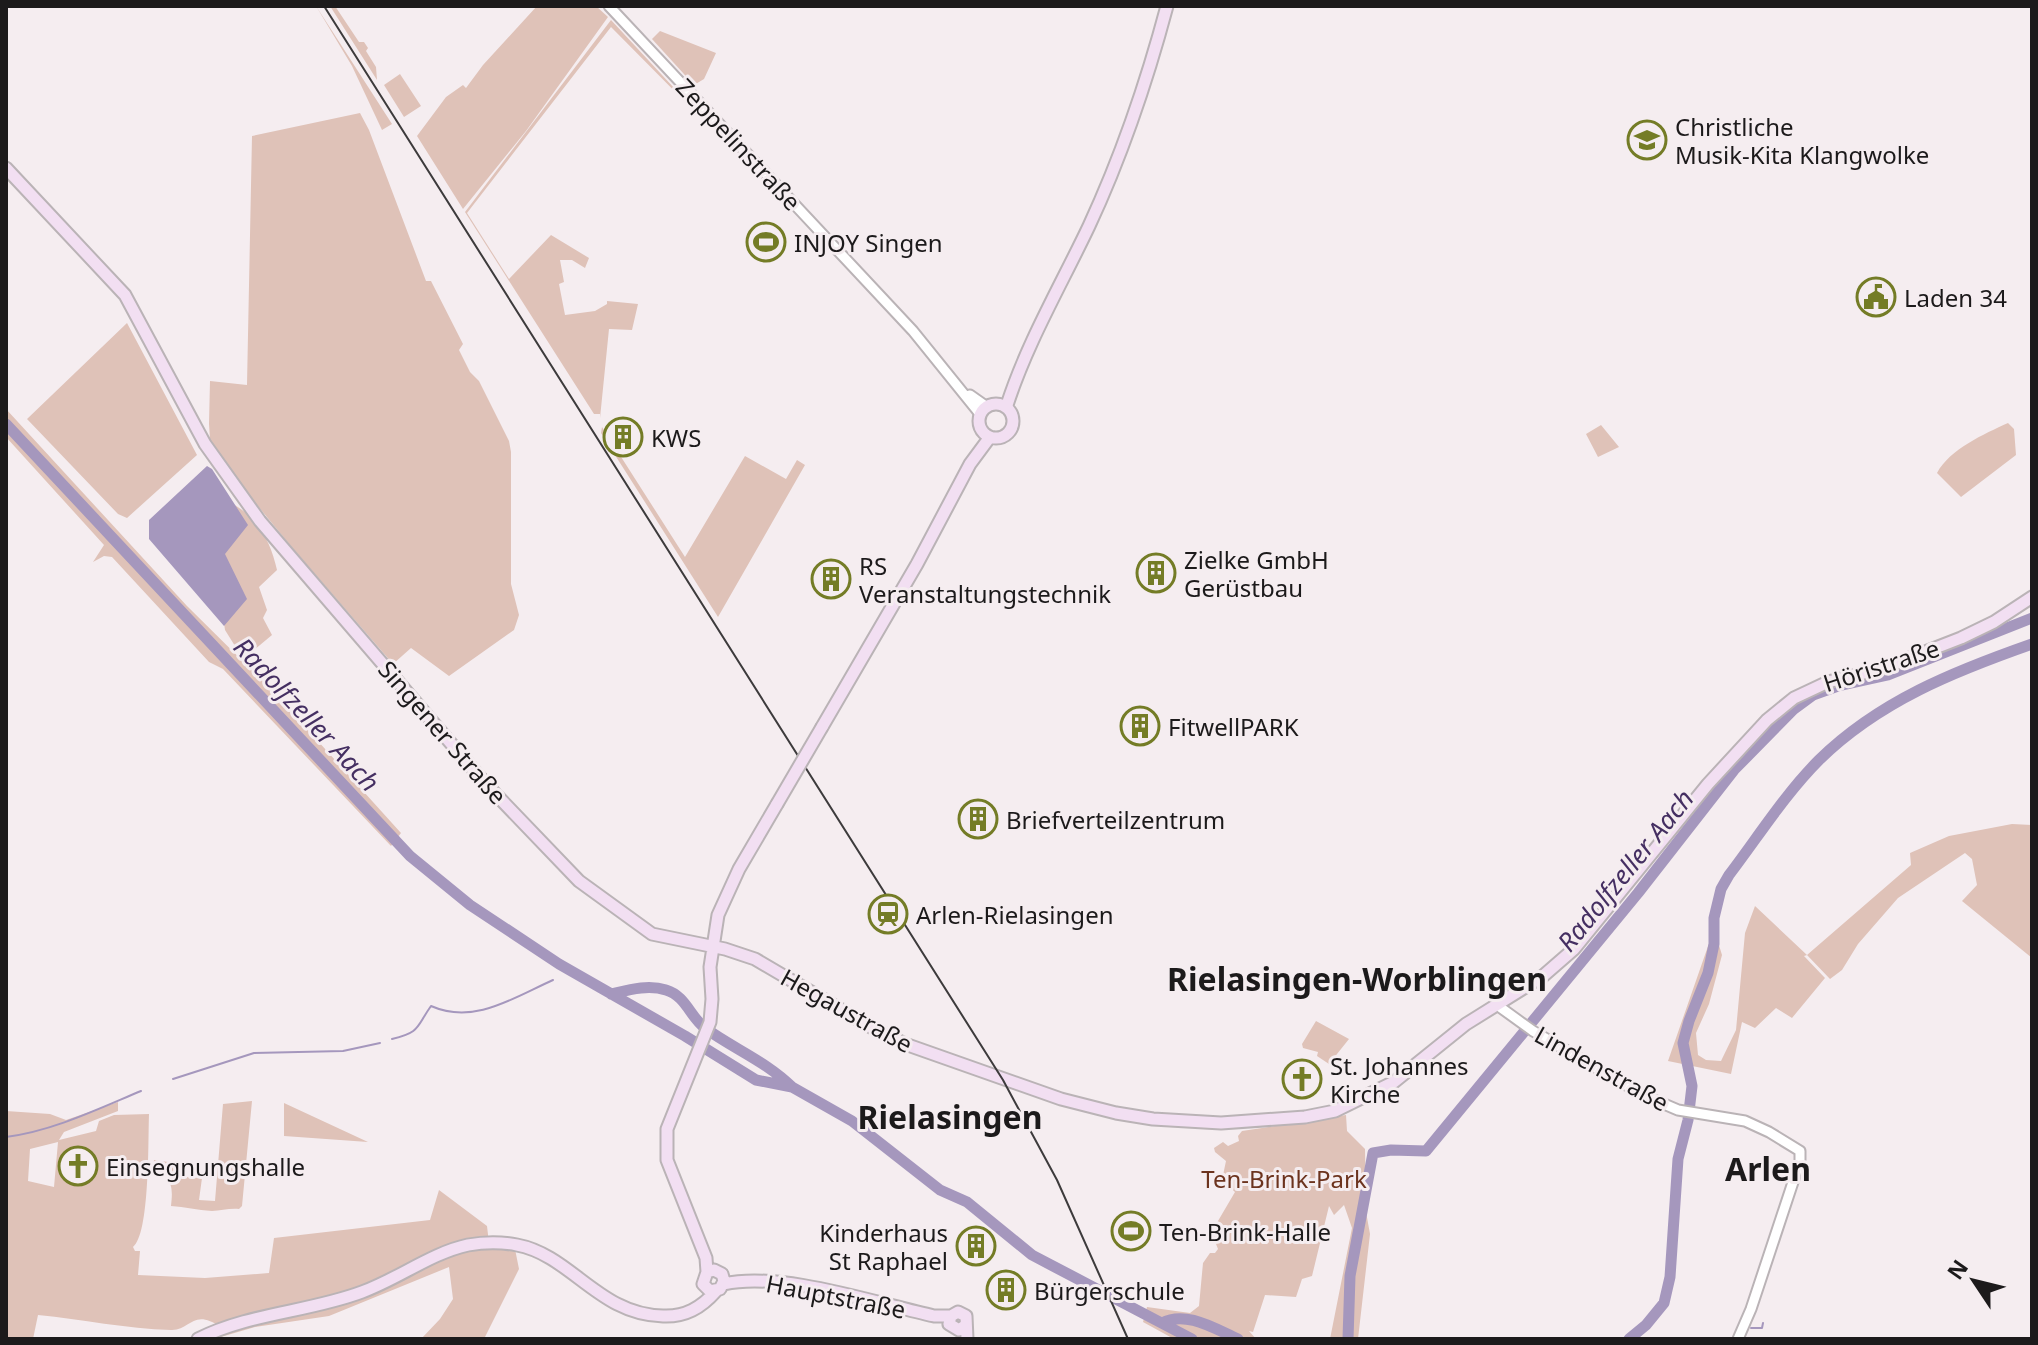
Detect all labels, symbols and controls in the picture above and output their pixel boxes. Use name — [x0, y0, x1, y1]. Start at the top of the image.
street label: Zeppelinstraße — [669, 71, 809, 217]
place label: Christliche Musik-Kita Klangwolke — [1675, 110, 1929, 171]
school or university icon: Christliche Musik-Kita Klangwolke — [1626, 119, 1668, 161]
sports icon: INJOY Singen — [745, 221, 787, 263]
place label: INJOY Singen — [794, 226, 943, 259]
public building icon: Laden 34 — [1855, 276, 1897, 318]
place label: Laden 34 — [1904, 281, 2007, 314]
building icon: KWS — [602, 416, 644, 458]
place label: KWS — [651, 421, 701, 454]
place label: Zielke GmbH Gerüstbau — [1184, 543, 1329, 604]
place label: RS Veranstaltungstechnik — [859, 549, 1111, 610]
building icon: Zielke GmbH Gerüstbau — [1135, 552, 1177, 594]
building icon: RS Veranstaltungstechnik — [810, 558, 852, 600]
water label: Radolfzeller Aach — [226, 629, 388, 799]
street label: Höristraße — [1819, 631, 1943, 699]
street label: Singener Straße — [371, 653, 515, 811]
building icon: FitwellPARK — [1119, 705, 1161, 747]
place label: FitwellPARK — [1168, 710, 1299, 743]
water label: Radolfzeller Aach — [1549, 782, 1701, 958]
building icon: Briefverteilzentrum — [957, 798, 999, 840]
place label: Briefverteilzentrum — [1006, 803, 1225, 836]
station icon: Arlen-Rielasingen — [867, 893, 909, 935]
place label: Arlen-Rielasingen — [916, 898, 1114, 931]
district label: Rielasingen-Worblingen — [1167, 957, 1547, 1000]
street label: Hegaustraße — [775, 960, 919, 1060]
street label: Lindenstraße — [1529, 1018, 1675, 1118]
place label: St. Johannes Kirche — [1330, 1049, 1469, 1110]
church icon: St. Johannes Kirche — [1281, 1058, 1323, 1100]
district label: Rielasingen — [858, 1095, 1042, 1138]
church icon: Einsegnungshalle — [57, 1145, 99, 1187]
district label: Arlen — [1725, 1147, 1811, 1190]
place label: Einsegnungshalle — [106, 1150, 305, 1183]
park label: Ten-Brink-Park — [1201, 1162, 1367, 1195]
sports icon: Ten-Brink-Halle — [1110, 1210, 1152, 1252]
place label: Ten-Brink-Halle — [1159, 1215, 1331, 1248]
place label: Kinderhaus St Raphael — [819, 1216, 948, 1277]
building icon: Kinderhaus St Raphael — [955, 1225, 997, 1267]
north arrow — [1934, 1241, 2014, 1321]
text: N — [1939, 1253, 1974, 1285]
street label: Hauptstraße — [764, 1266, 908, 1326]
building icon: Bürgerschule — [985, 1269, 1027, 1311]
place label: Bürgerschule — [1034, 1274, 1185, 1307]

